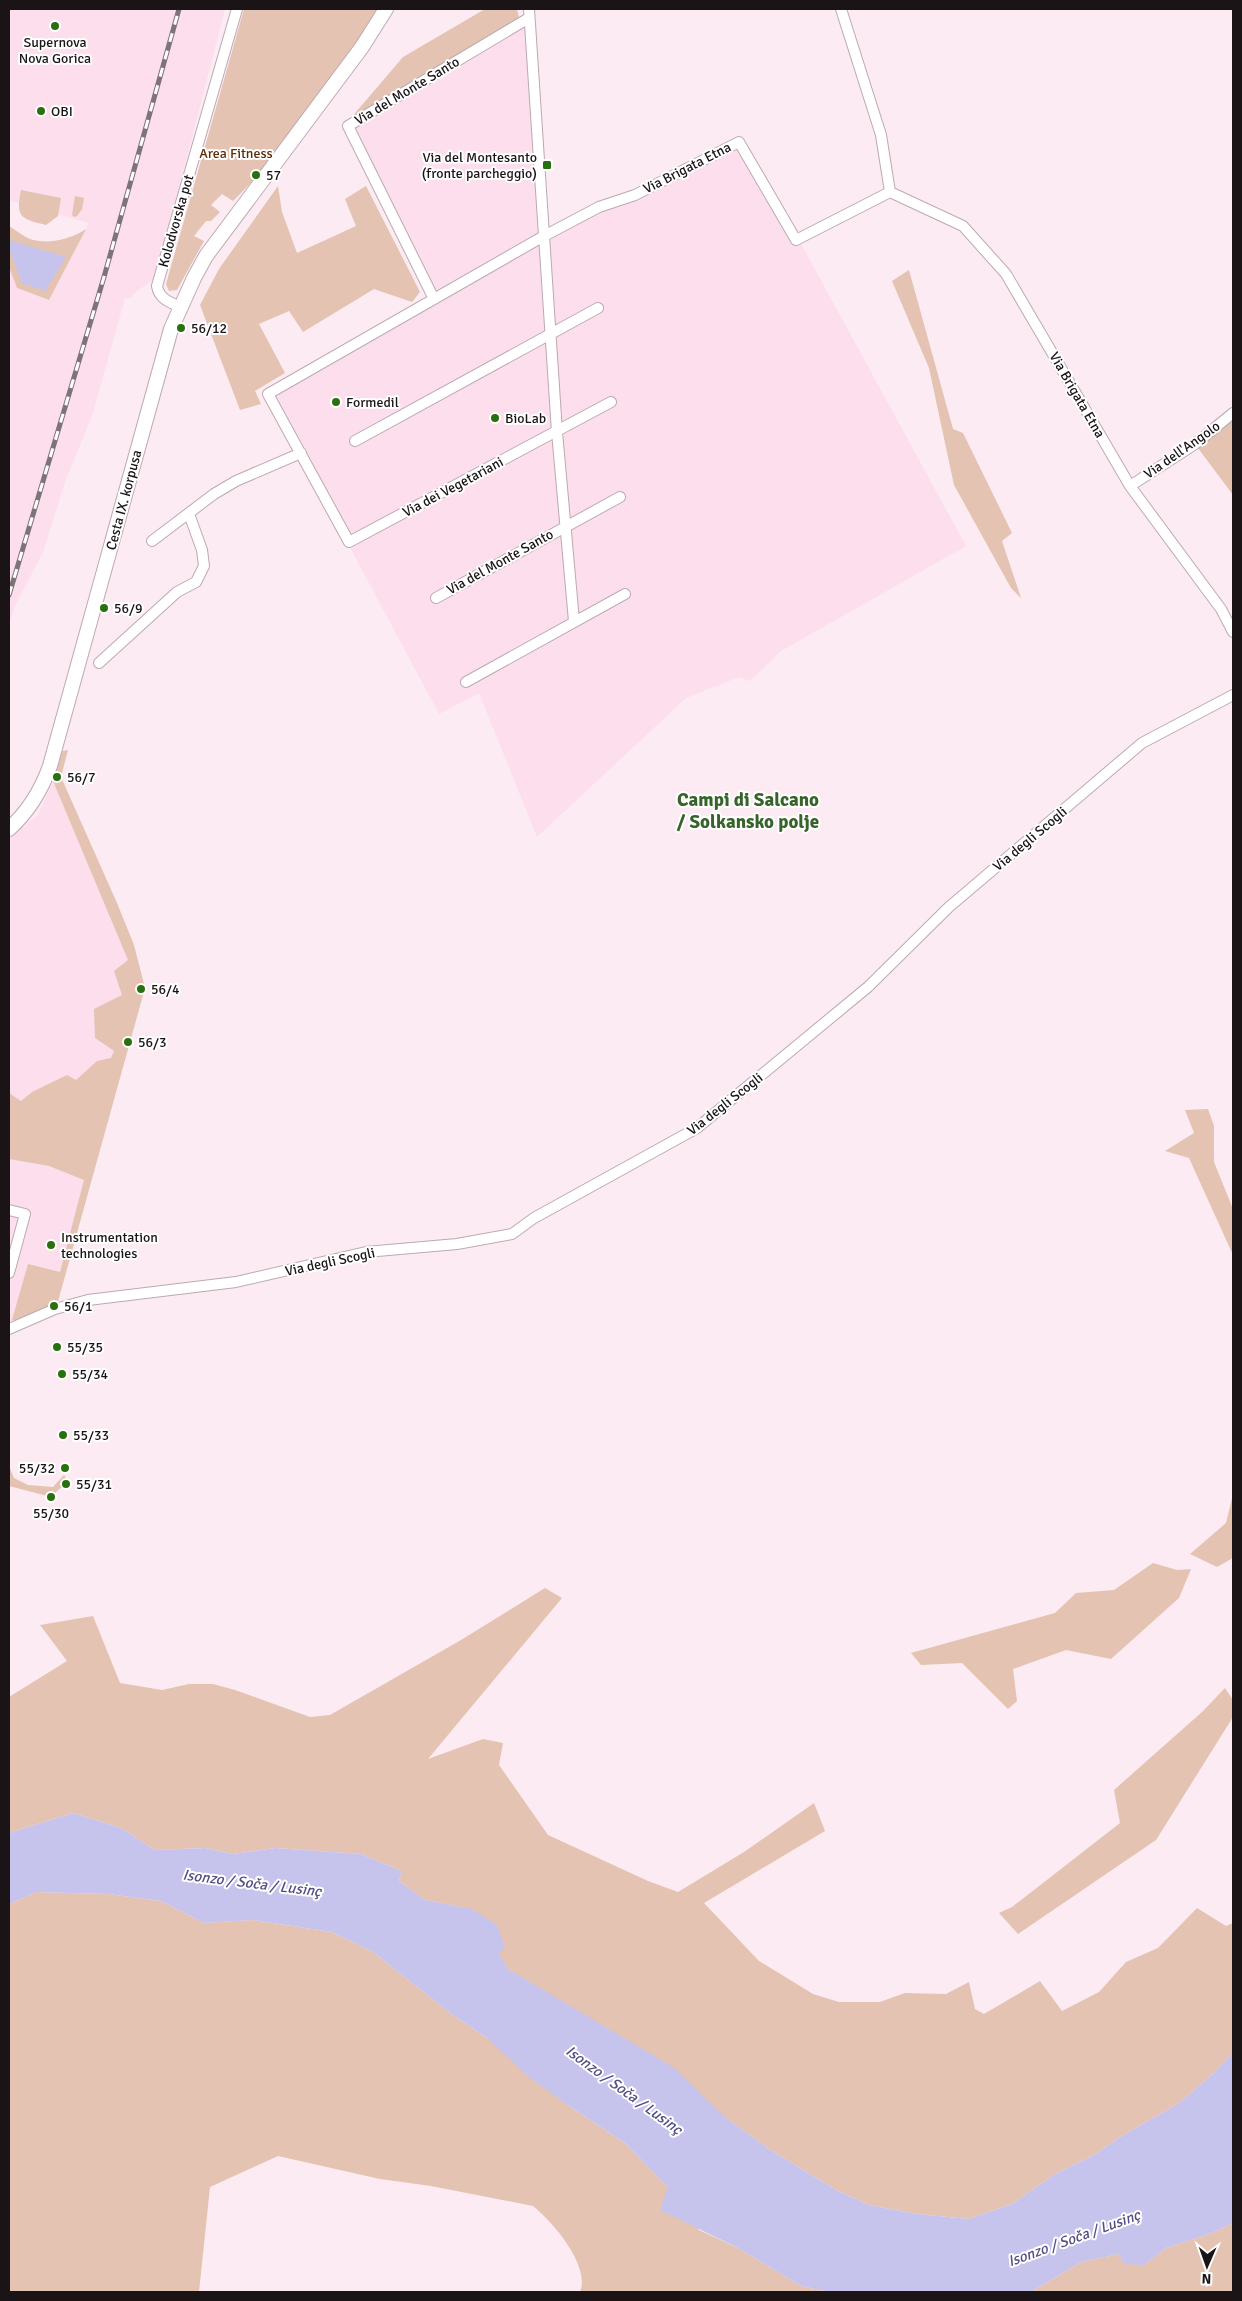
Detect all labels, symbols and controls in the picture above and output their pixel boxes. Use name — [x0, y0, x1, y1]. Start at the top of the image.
marker: Supernova Nova Gorica — [49, 20, 61, 32]
place label: Supernova Nova Gorica — [19, 34, 91, 67]
street label: Via del Monte Santo — [352, 53, 462, 129]
place label: OBI — [51, 103, 73, 120]
marker: OBI — [35, 105, 47, 117]
street label: Via Brigata Etna — [640, 139, 734, 197]
park label: Area Fitness — [199, 145, 273, 162]
place label: Via del Montesanto (fronte parcheggio) — [422, 149, 537, 182]
marker: Via del Montesanto (fronte parcheggio) — [541, 159, 553, 171]
place label: 57 — [266, 167, 281, 184]
marker: 57 — [250, 169, 262, 181]
street label: Kolodvorska pot — [155, 173, 197, 269]
place label: 56/12 — [191, 320, 227, 337]
marker: 56/12 — [175, 322, 187, 334]
street label: Via Brigata Etna — [1046, 349, 1108, 441]
place label: Formedil — [346, 394, 399, 411]
marker: Formedil — [330, 396, 342, 408]
place label: BioLab — [505, 410, 546, 427]
marker: BioLab — [489, 412, 501, 424]
street label: Via dell'Angolo — [1141, 417, 1223, 483]
street label: Cesta IX. korpusa — [102, 448, 146, 552]
street label: Via dei Vegetariani — [400, 453, 506, 521]
street label: Via del Monte Santo — [444, 526, 556, 598]
place label: 56/9 — [114, 600, 143, 617]
marker: 56/9 — [98, 602, 110, 614]
place label: 56/7 — [67, 769, 96, 786]
marker: 56/7 — [51, 771, 63, 783]
district label: Campi di Salcano / Solkansko polje — [677, 788, 819, 834]
street label: Via degli Scogli — [989, 803, 1071, 875]
place label: 56/4 — [151, 981, 180, 998]
marker: 56/4 — [135, 983, 147, 995]
place label: 56/3 — [138, 1034, 167, 1051]
marker: 56/3 — [122, 1036, 134, 1048]
street label: Via degli Scogli — [684, 1069, 766, 1139]
place label: Instrumentation technologies — [61, 1229, 158, 1262]
marker: Instrumentation technologies — [45, 1239, 57, 1251]
street label: Via degli Scogli — [283, 1244, 377, 1280]
place label: 56/1 — [64, 1298, 93, 1315]
marker: 56/1 — [48, 1300, 60, 1312]
place label: 55/35 — [67, 1339, 103, 1356]
marker: 55/35 — [51, 1341, 63, 1353]
place label: 55/34 — [72, 1366, 109, 1383]
marker: 55/34 — [56, 1368, 68, 1380]
place label: 55/33 — [73, 1427, 109, 1444]
marker: 55/33 — [57, 1429, 69, 1441]
place label: 55/32 — [19, 1460, 55, 1477]
marker: 55/32 — [59, 1462, 71, 1474]
place label: 55/31 — [76, 1476, 112, 1493]
marker: 55/31 — [60, 1478, 72, 1490]
marker: 55/30 — [45, 1491, 57, 1503]
place label: 55/30 — [33, 1505, 69, 1522]
water label: Isonzo / Soča / Lusinç — [182, 1866, 323, 1901]
water label: Isonzo / Soča / Lusinç — [562, 2042, 686, 2139]
water label: Isonzo / Soča / Lusinç — [1005, 2205, 1143, 2270]
north arrow — [1182, 2241, 1232, 2291]
text: N — [1201, 2270, 1212, 2287]

